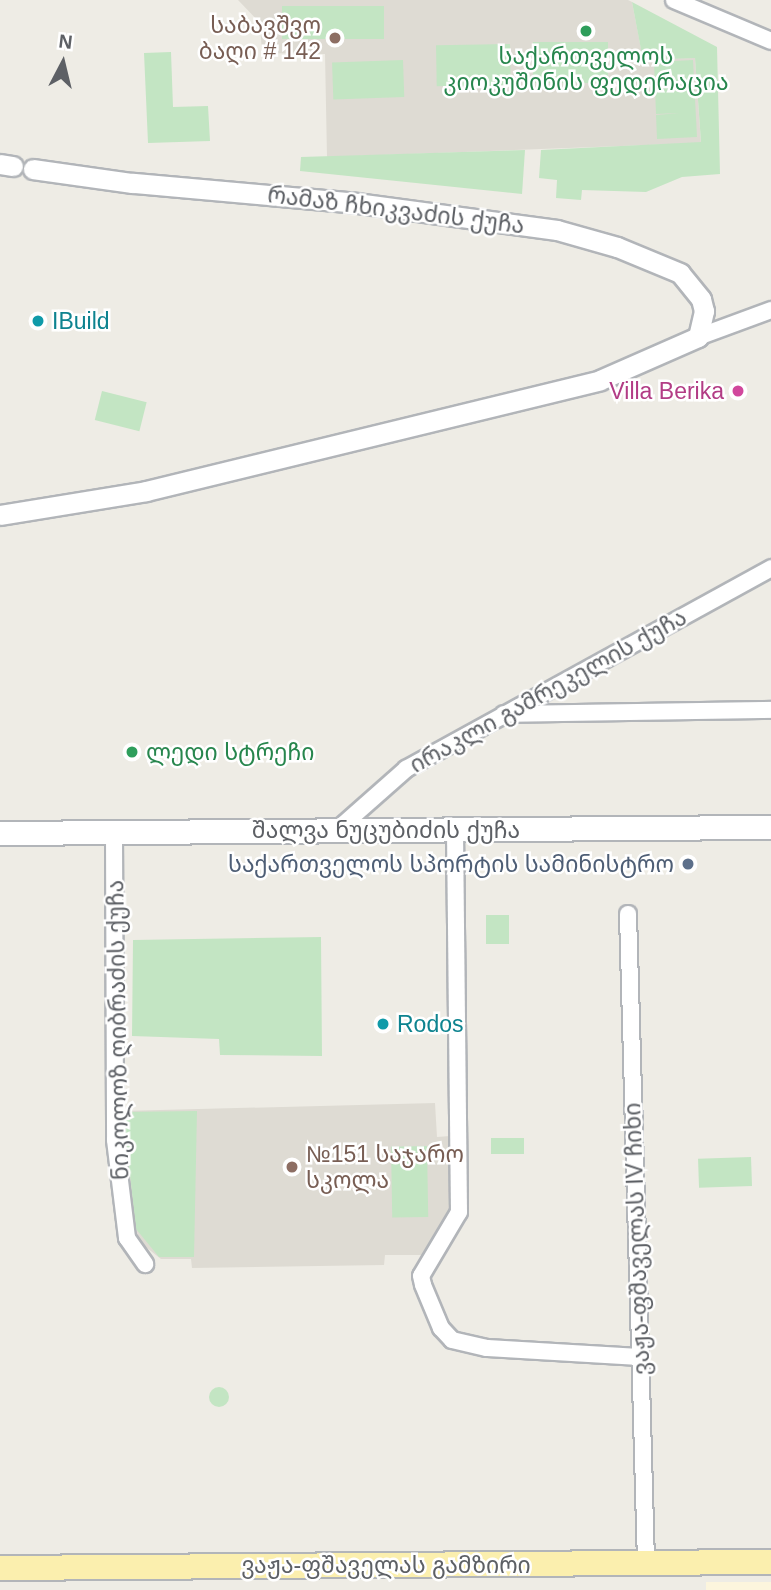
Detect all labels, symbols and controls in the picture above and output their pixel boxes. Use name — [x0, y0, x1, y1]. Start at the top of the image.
place label: საბავშვო ბაღი # 142 — [199, 11, 321, 65]
marker: საქართველოს კიოკუშინის ფედერაცია — [578, 23, 594, 39]
north arrow — [28, 28, 98, 98]
text: N — [58, 30, 74, 53]
marker: საბავშვო ბაღი # 142 — [327, 30, 343, 46]
place label: საქართველოს კიოკუშინის ფედერაცია — [443, 42, 729, 96]
street label: რამაზ ჩხიკვაძის ქუჩა — [266, 181, 526, 239]
place label: IBuild — [52, 307, 110, 335]
marker: IBuild — [30, 313, 46, 329]
place label: Villa Berika — [609, 377, 724, 405]
marker: Villa Berika — [730, 383, 746, 399]
street label: ირაკლი გამრეკელის ქუჩა — [405, 603, 691, 779]
place label: ლედი სტრეჩი — [146, 738, 314, 766]
marker: ლედი სტრეჩი — [124, 744, 140, 760]
street label: შალვა ნუცუბიძის ქუჩა — [252, 816, 520, 844]
place label: საქართველოს სპორტის სამინისტრო — [228, 850, 674, 878]
marker: საქართველოს სპორტის სამინისტრო — [680, 856, 696, 872]
street label: ნიკოლოზ ღიბრაძის ქუჩა — [102, 880, 134, 1180]
place label: Rodos — [397, 1010, 463, 1038]
marker: Rodos — [375, 1016, 391, 1032]
street label: ვაჟა-ფშაველას IV ჩიხი — [618, 1102, 656, 1376]
place label: №151 საჯარო სკოლა — [306, 1140, 464, 1194]
marker: №151 საჯარო სკოლა — [284, 1159, 300, 1175]
street label: ვაჟა-ფშაველას გამზირი — [241, 1551, 531, 1579]

